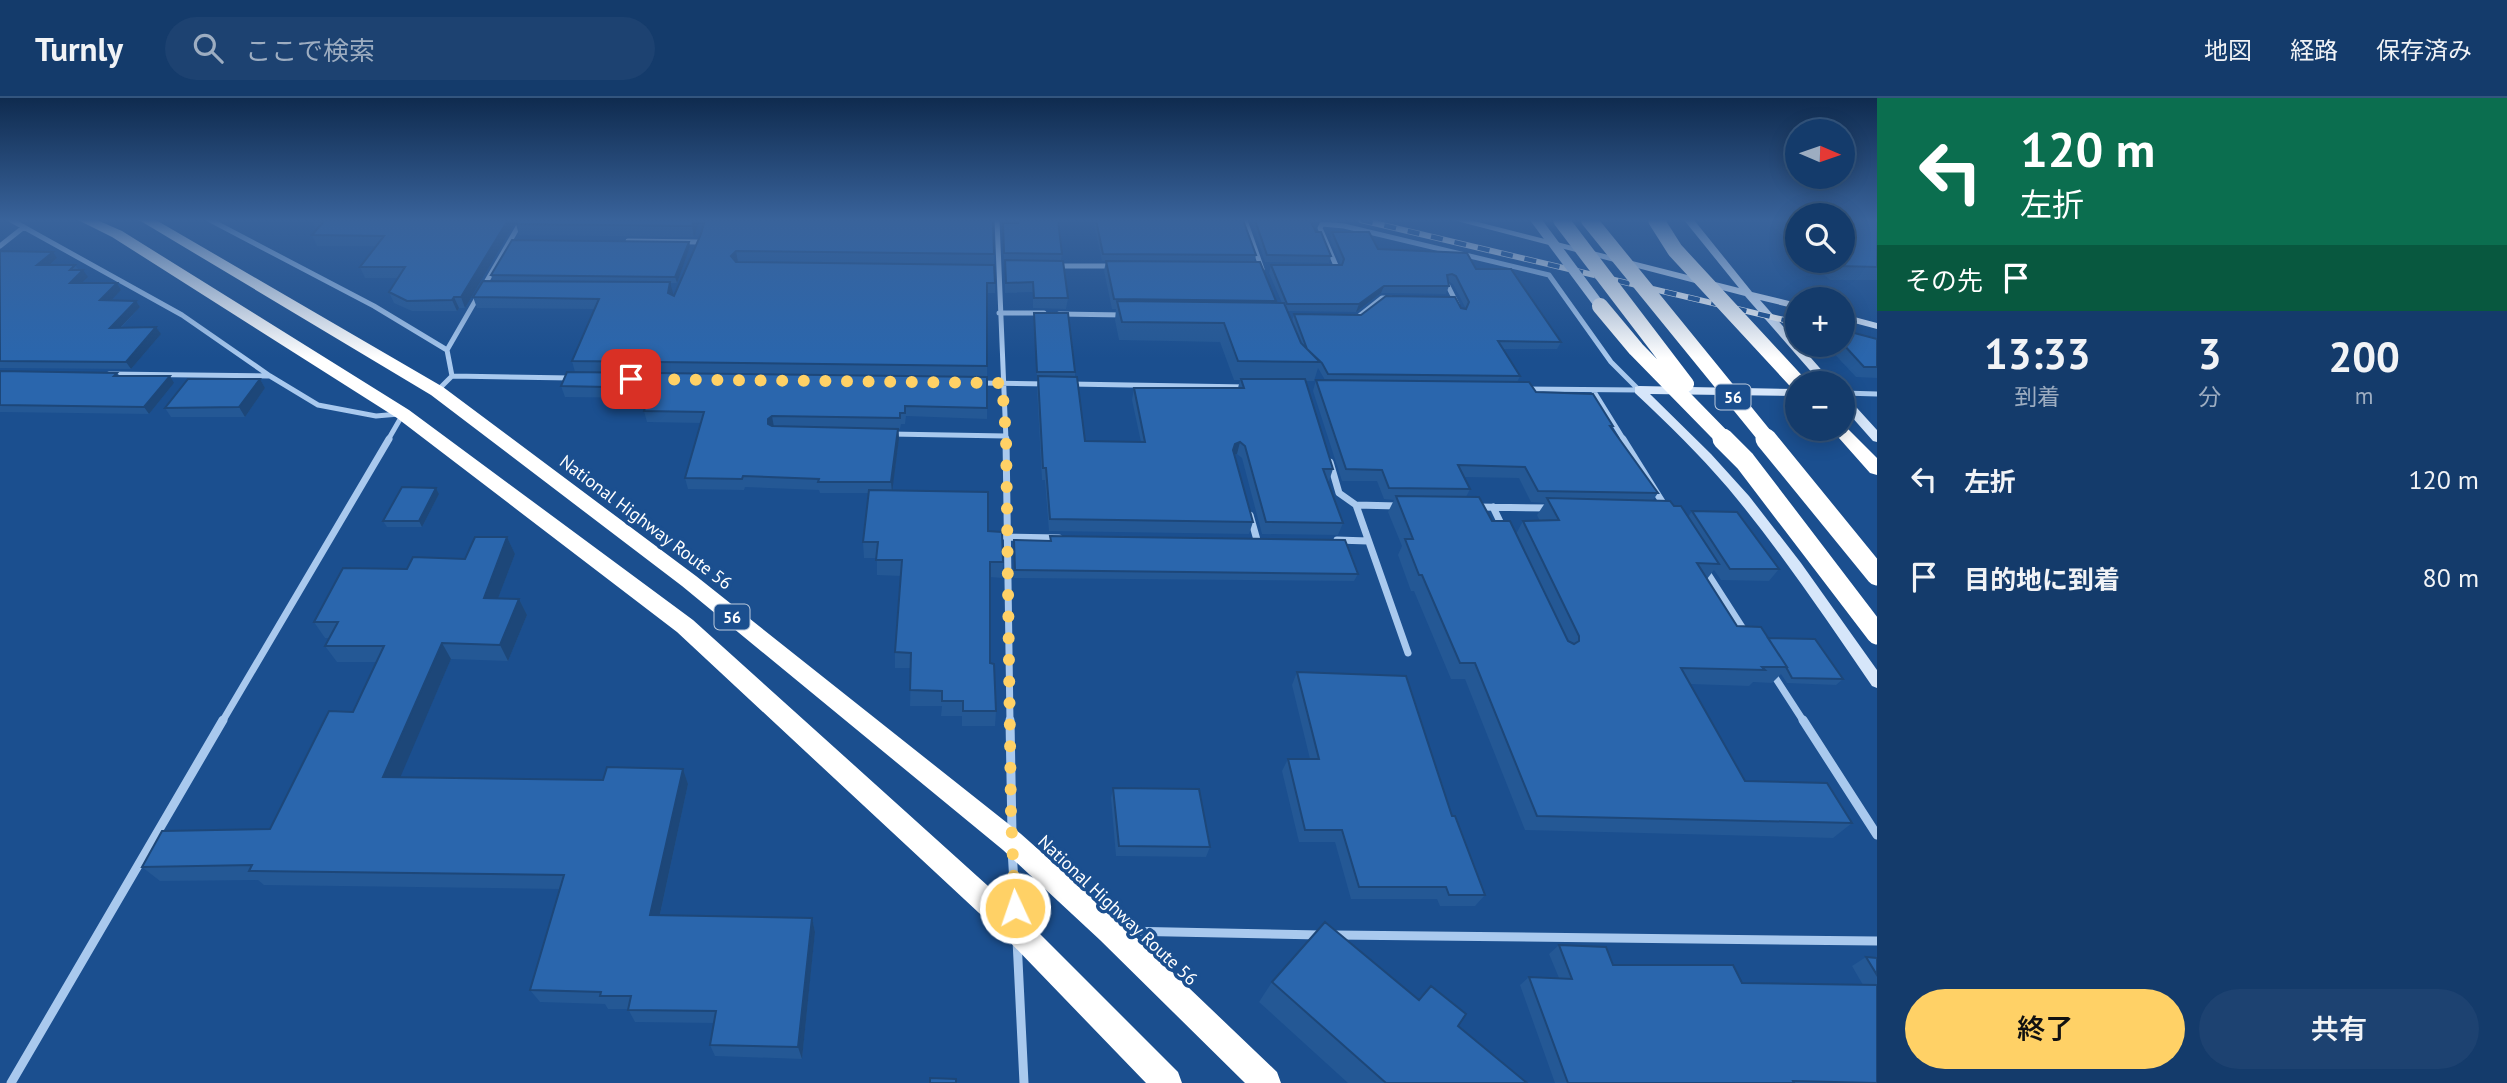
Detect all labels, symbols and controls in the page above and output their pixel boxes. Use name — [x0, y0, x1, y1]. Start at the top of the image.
search box — [165, 17, 655, 80]
text: Turnly — [35, 27, 123, 70]
icon: search — [189, 29, 227, 67]
text: ここで検索 — [245, 34, 375, 67]
text: 地図 — [2204, 35, 2252, 66]
text: 経路 — [2290, 35, 2338, 66]
text: 保存済み — [2376, 35, 2472, 66]
text: 120 m — [2020, 117, 2155, 181]
north arrow — [1785, 119, 1855, 189]
map controls — [1785, 119, 1855, 441]
icon: left — [1905, 126, 1996, 217]
text: 左折 — [2020, 183, 2084, 225]
button: search — [1785, 203, 1855, 273]
icon: arrive — [1997, 259, 2035, 297]
text: その先 — [1905, 264, 1983, 297]
button: + — [1785, 287, 1855, 357]
text: 13:33 — [1984, 326, 2091, 381]
text: 3 — [2198, 326, 2221, 381]
text: 200 — [2328, 329, 2400, 384]
pin — [601, 349, 661, 409]
icon: arrive — [612, 360, 650, 398]
button: − — [1785, 371, 1855, 441]
text: m — [2355, 381, 2374, 410]
text: 到着 — [2014, 382, 2060, 411]
text: 分 — [2198, 382, 2221, 411]
road number: 56 — [1716, 384, 1750, 410]
street label: National Highway Route 56 — [555, 450, 737, 594]
icon: left — [1905, 460, 1943, 498]
text: 120 m — [2408, 463, 2479, 496]
text: 左折 — [1964, 465, 2016, 498]
icon: arrive — [1905, 558, 1943, 596]
text: 80 m — [2423, 561, 2479, 594]
text: 目的地に到着 — [1964, 563, 2120, 596]
road number: 56 — [714, 604, 750, 630]
street label: National Highway Route 56 — [1033, 830, 1203, 990]
position arrow — [978, 871, 1052, 945]
button: 終了 — [1905, 989, 2185, 1069]
button: 共有 — [2199, 989, 2479, 1069]

